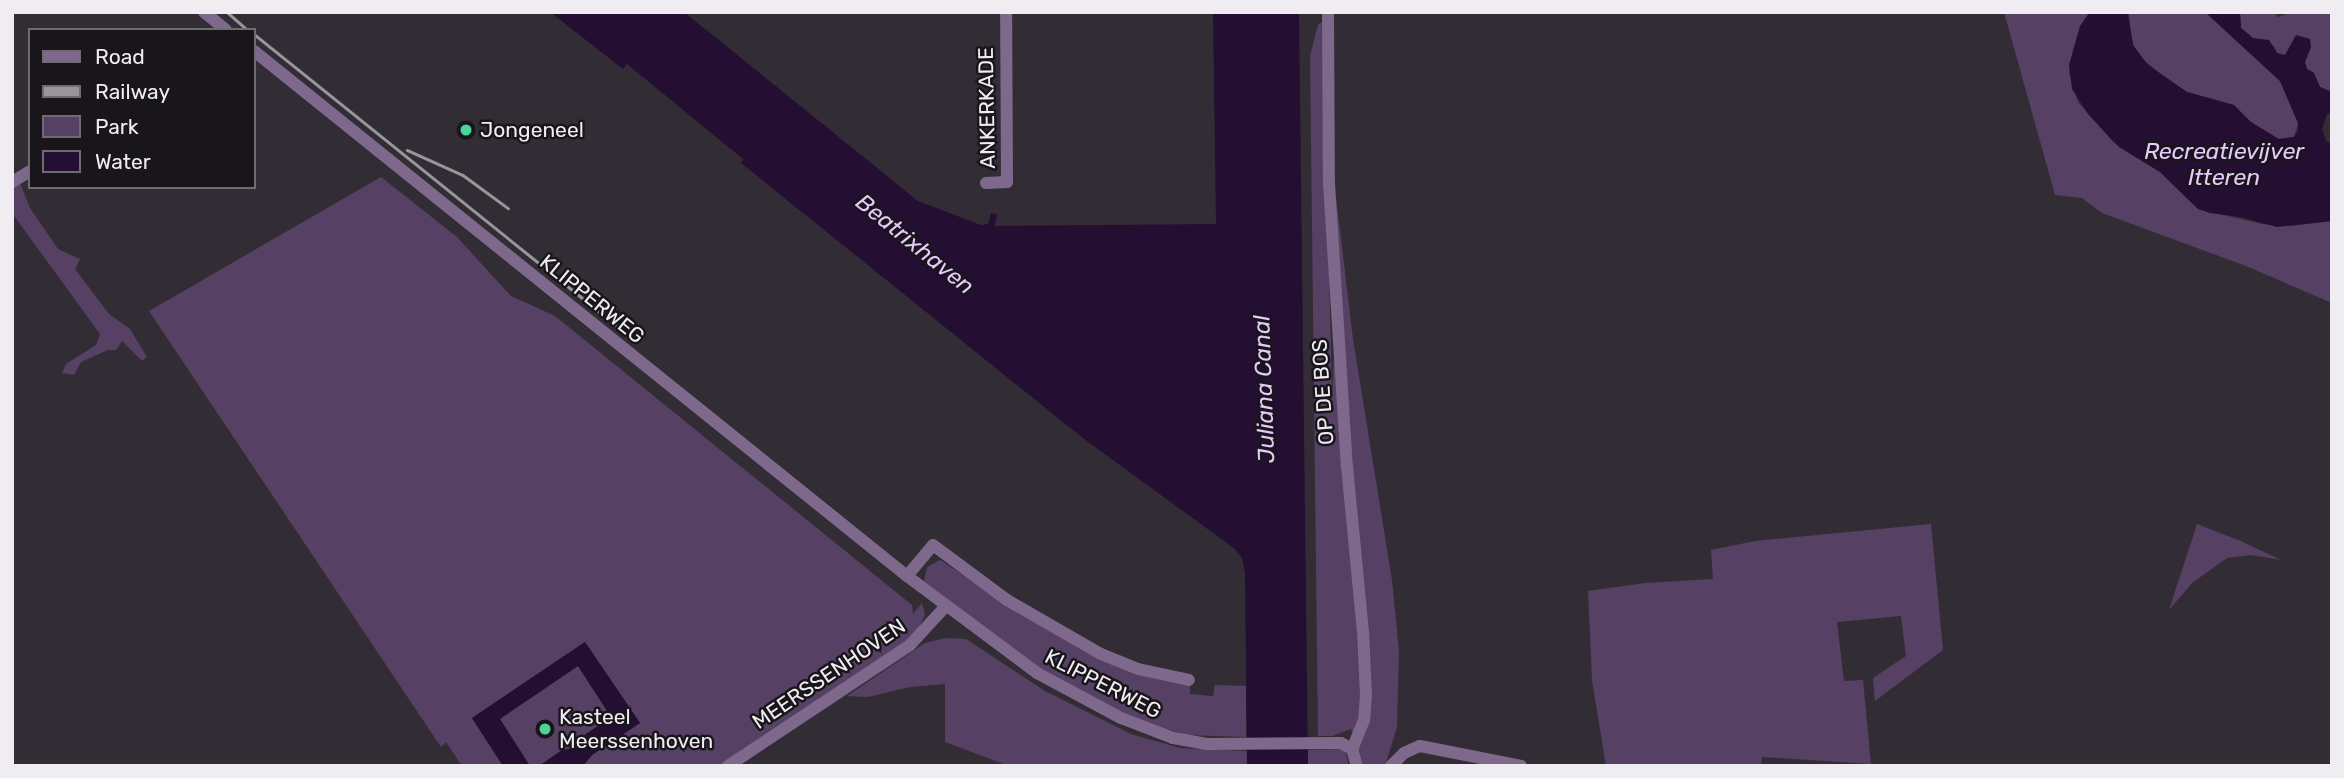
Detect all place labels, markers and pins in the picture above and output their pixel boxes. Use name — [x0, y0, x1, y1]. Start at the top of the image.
place label: Jongeneel — [480, 117, 584, 143]
marker: Jongeneel — [458, 122, 474, 138]
place label: Kasteel Meerssenhoven — [559, 704, 713, 754]
marker: Kasteel Meerssenhoven — [537, 721, 553, 737]

